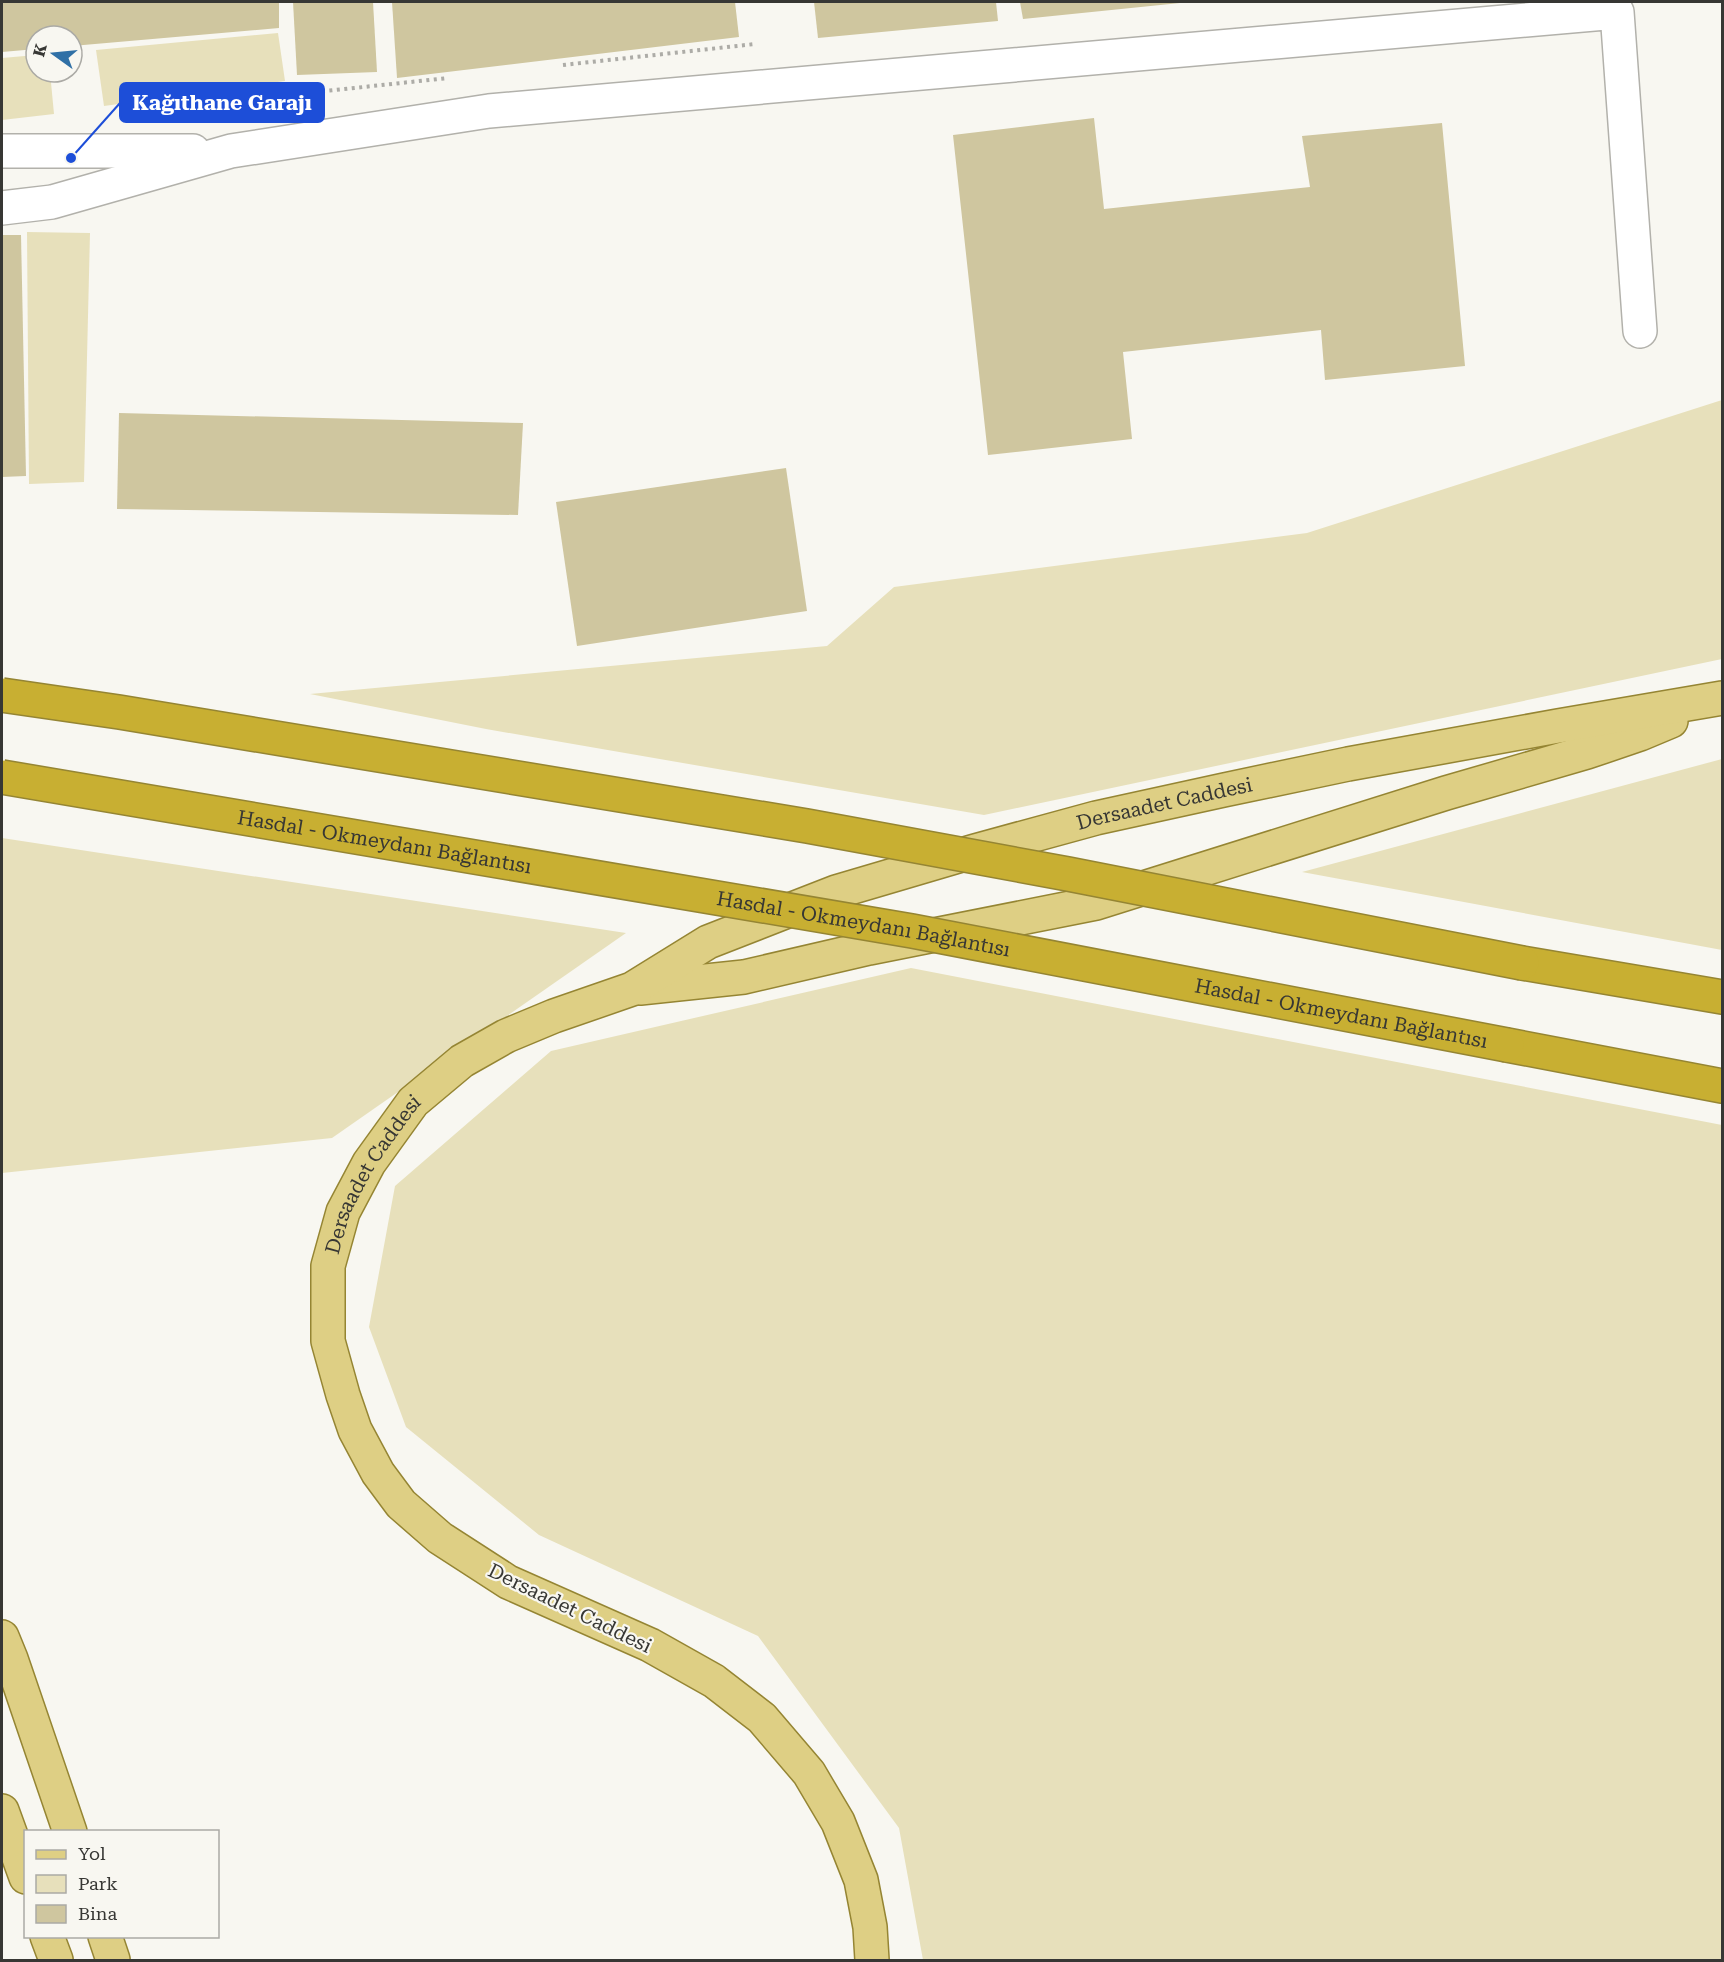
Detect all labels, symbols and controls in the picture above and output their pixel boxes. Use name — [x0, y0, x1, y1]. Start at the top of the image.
north arrow — [24, 24, 84, 84]
text: K — [29, 41, 51, 59]
callout: Kağıthane Garajı — [120, 83, 324, 122]
text: Kağıthane Garajı — [132, 91, 312, 115]
street label: Dersaadet Caddesi — [1074, 772, 1254, 835]
street label: Hasdal - Okmeydanı Bağlantısı — [236, 805, 533, 878]
street label: Hasdal - Okmeydanı Bağlantısı — [715, 886, 1012, 962]
street label: Hasdal - Okmeydanı Bağlantısı — [1193, 973, 1490, 1053]
street label: Dersaadet Caddesi — [320, 1089, 425, 1256]
street label: Dersaadet Caddesi — [484, 1558, 656, 1658]
legend — [24, 1830, 219, 1938]
text: Yol — [78, 1843, 106, 1864]
text: Park — [78, 1873, 118, 1894]
text: Bina — [78, 1903, 117, 1924]

